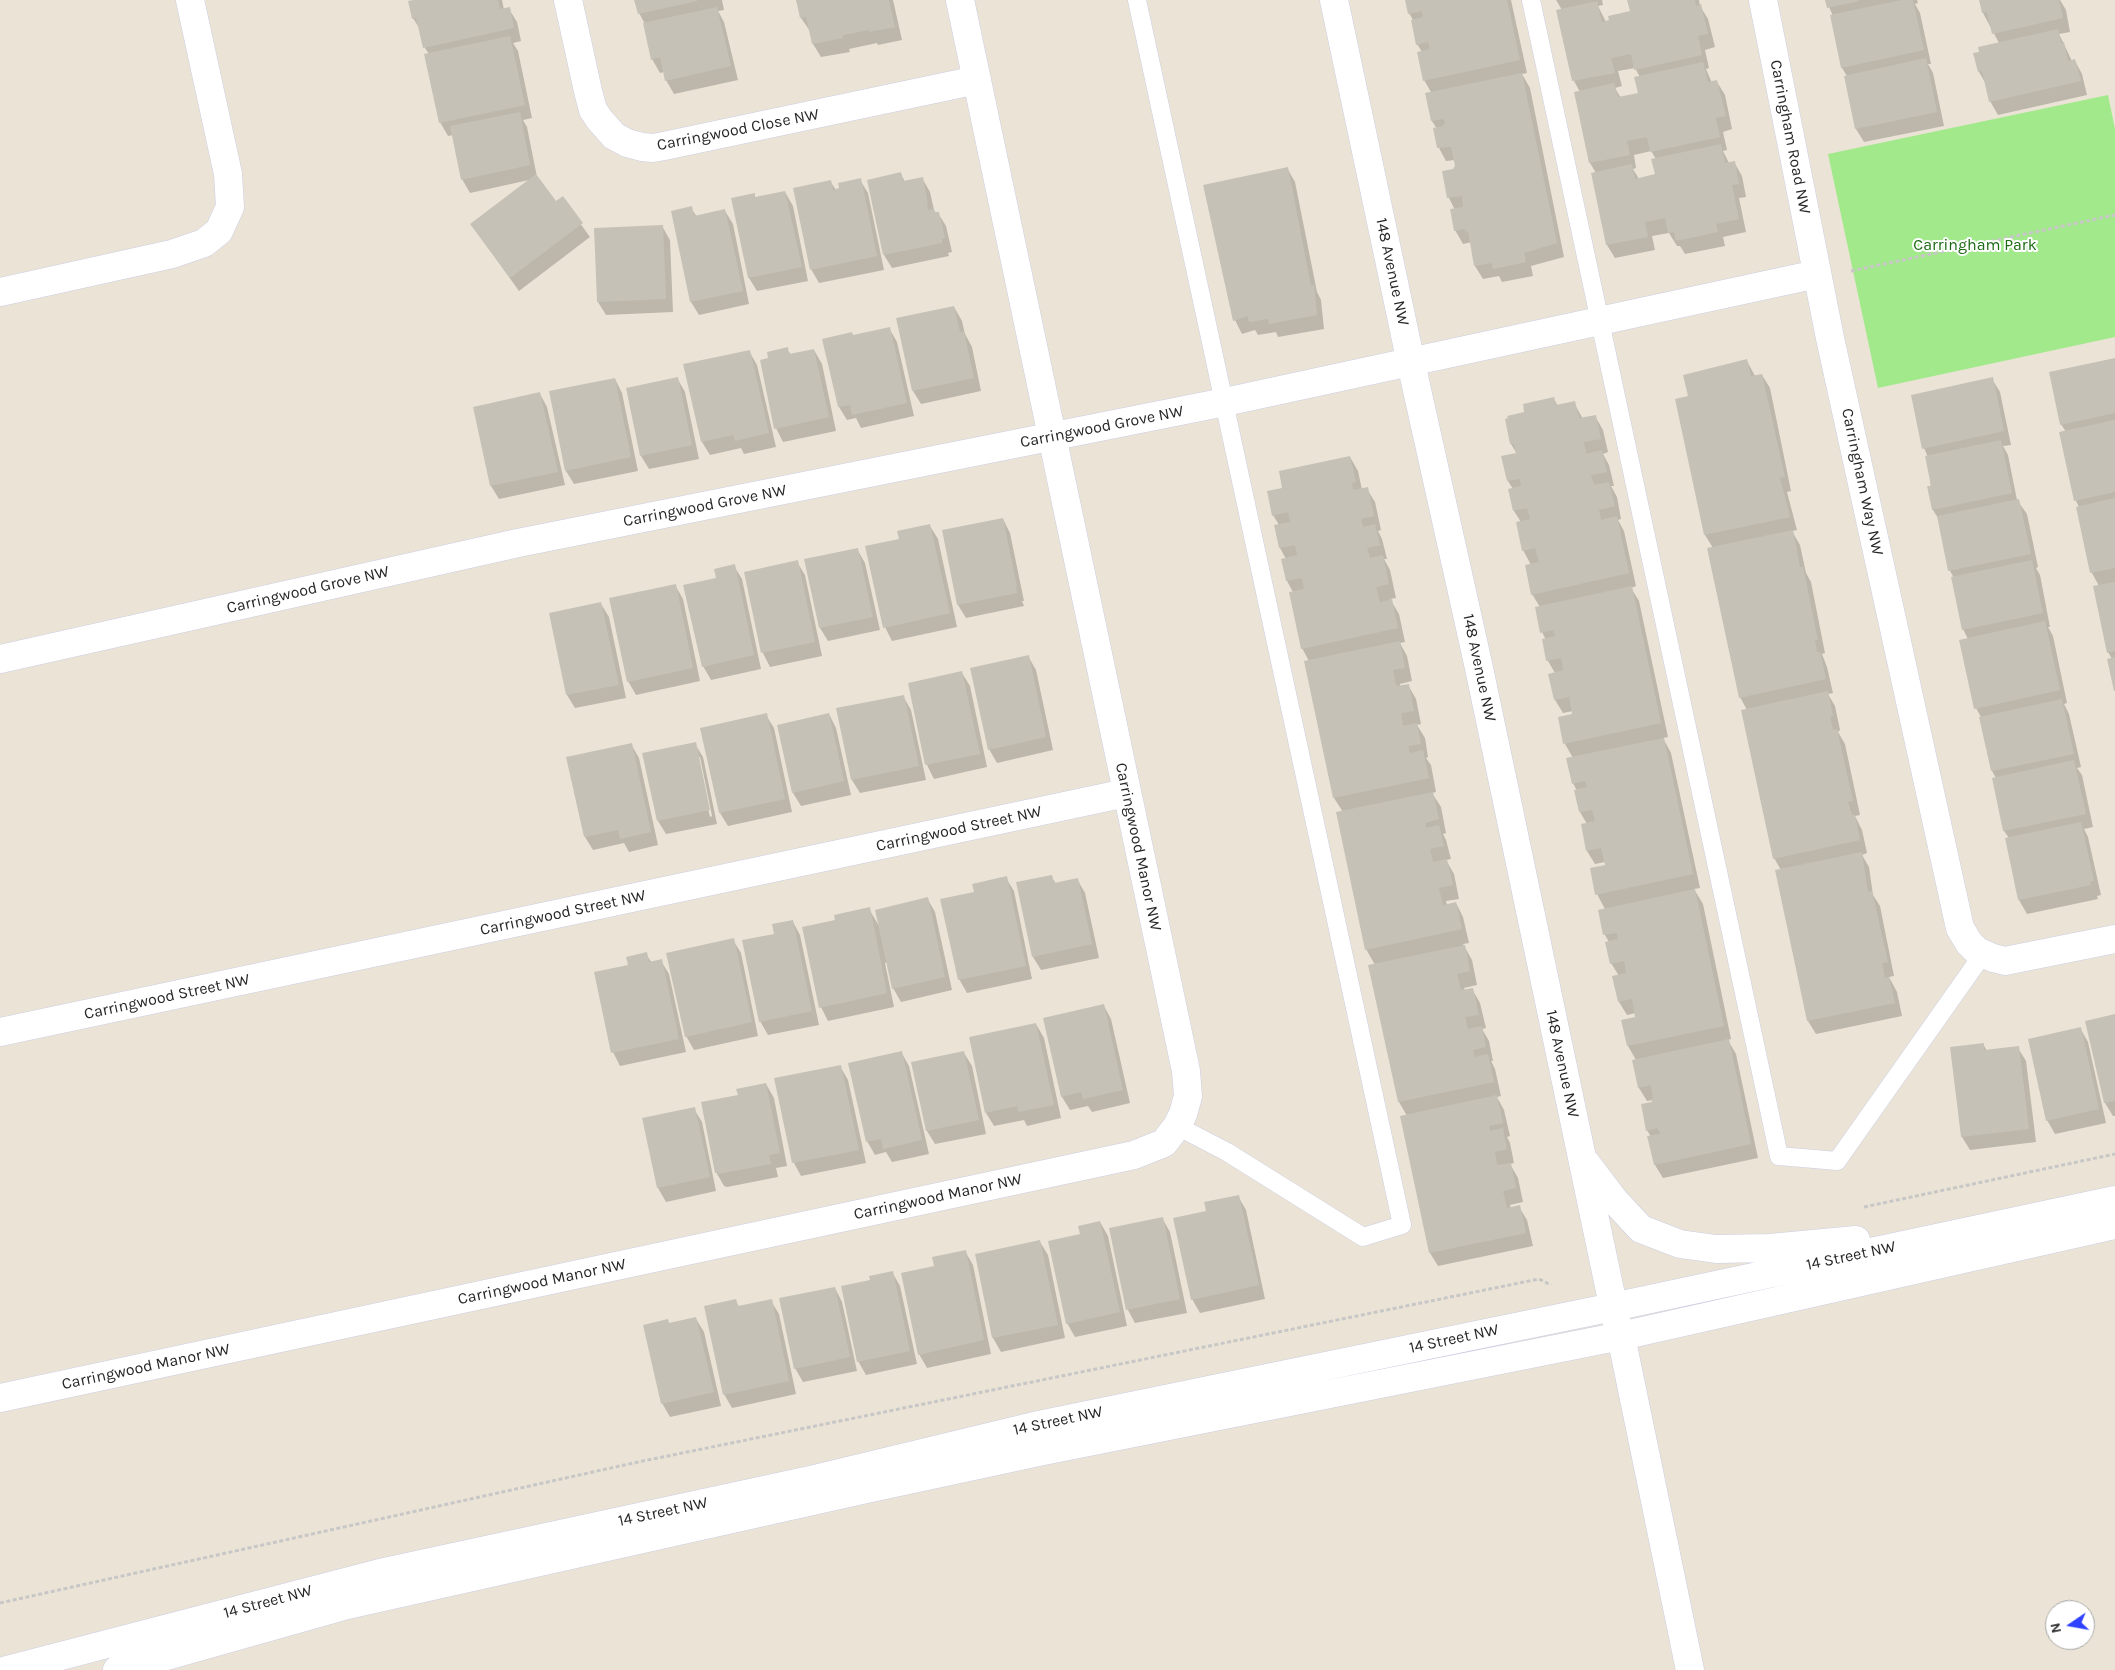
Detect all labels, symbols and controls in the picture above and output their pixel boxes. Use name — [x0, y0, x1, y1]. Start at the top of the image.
street label: Carringham Road NW — [1766, 58, 1814, 216]
street label: Carringwood Close NW — [655, 105, 821, 155]
street label: 148 Avenue NW — [1371, 216, 1413, 328]
park label: Carringham Park — [1913, 235, 2037, 255]
street label: Carringwood Grove NW — [1019, 402, 1185, 452]
street label: Carringham Way NW — [1837, 407, 1887, 557]
street label: Carringwood Grove NW — [622, 481, 788, 531]
street label: Carringwood Grove NW — [225, 562, 391, 618]
street label: 148 Avenue NW — [1458, 612, 1500, 724]
street label: Carringwood Manor NW — [1111, 761, 1165, 933]
street label: Carringwood Street NW — [874, 802, 1044, 856]
street label: Carringwood Street NW — [478, 886, 648, 940]
street label: Carringwood Street NW — [82, 970, 252, 1024]
street label: 148 Avenue NW — [1541, 1008, 1583, 1120]
street label: Carringwood Manor NW — [852, 1170, 1024, 1224]
street label: 14 Street NW — [1805, 1237, 1897, 1275]
street label: Carringwood Manor NW — [456, 1255, 628, 1309]
street label: 14 Street NW — [1408, 1320, 1500, 1358]
street label: Carringwood Manor NW — [60, 1340, 232, 1394]
street label: 14 Street NW — [1012, 1402, 1104, 1440]
street label: 14 Street NW — [617, 1493, 709, 1531]
street label: 14 Street NW — [222, 1581, 314, 1623]
north arrow — [2045, 1600, 2095, 1650]
text: N — [2046, 1621, 2065, 1635]

